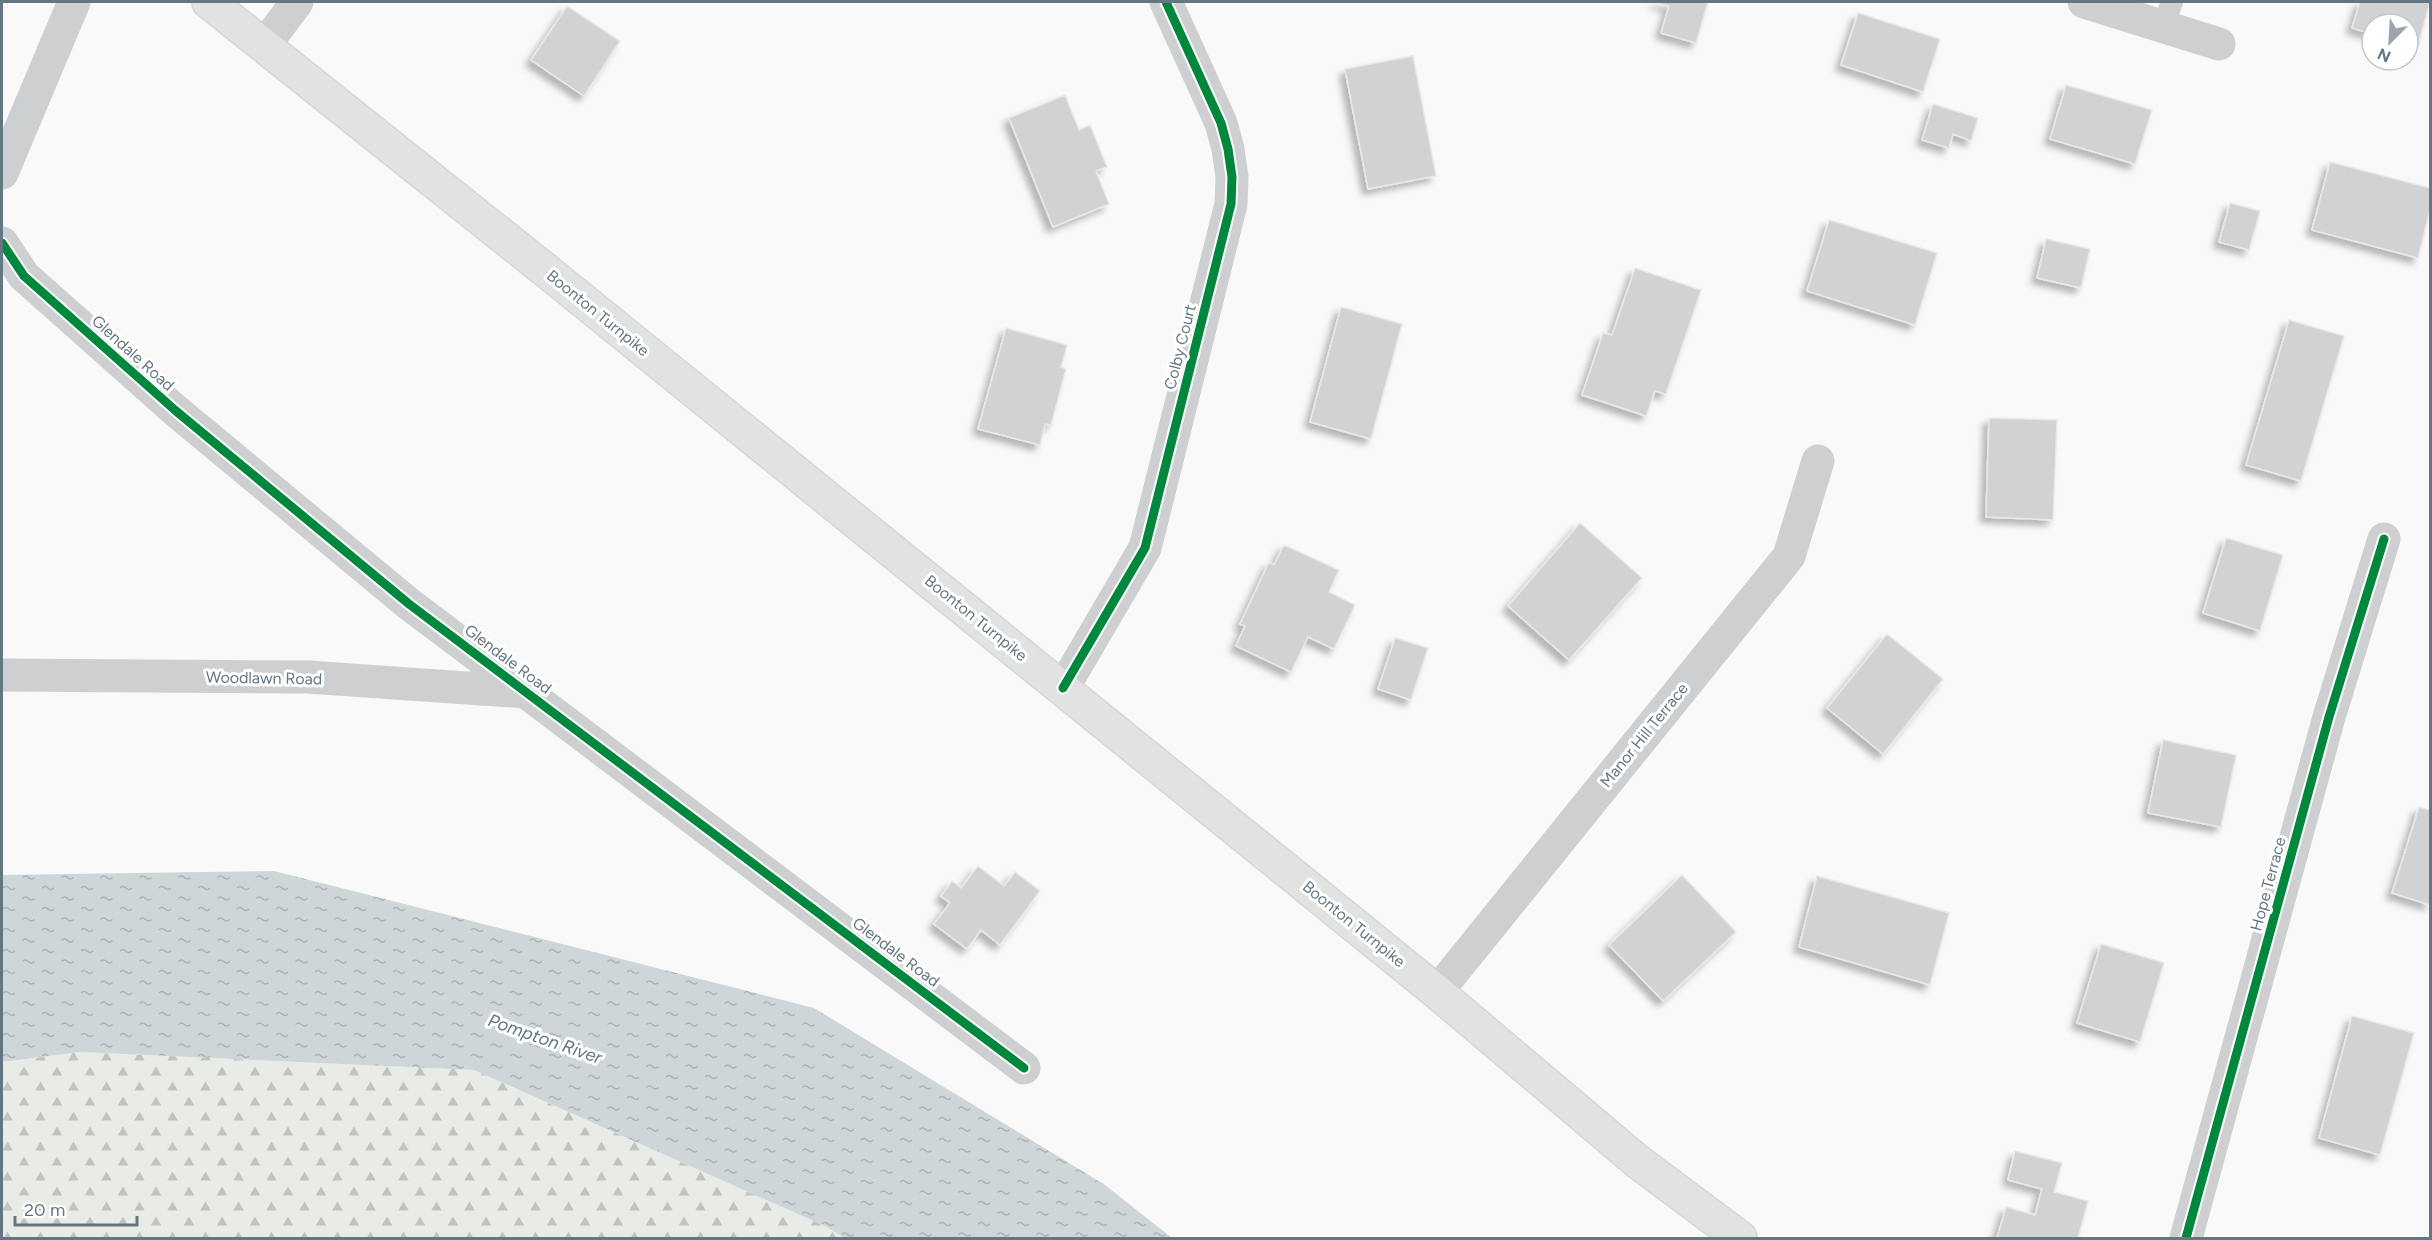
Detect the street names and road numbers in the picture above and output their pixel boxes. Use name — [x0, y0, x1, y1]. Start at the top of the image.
street label: Boonton Turnpike — [543, 266, 653, 360]
street label: Colby Court — [1160, 302, 1200, 392]
street label: Glendale Road — [88, 311, 178, 395]
street label: Boonton Turnpike — [921, 571, 1031, 665]
street label: Glendale Road — [461, 620, 555, 698]
street label: Woodlawn Road — [206, 667, 322, 689]
street label: Manor Hill Terrace — [1596, 679, 1692, 791]
street label: Hope Terrace — [2246, 835, 2290, 933]
street label: Boonton Turnpike — [1299, 877, 1409, 971]
street label: Glendale Road — [849, 913, 943, 991]

